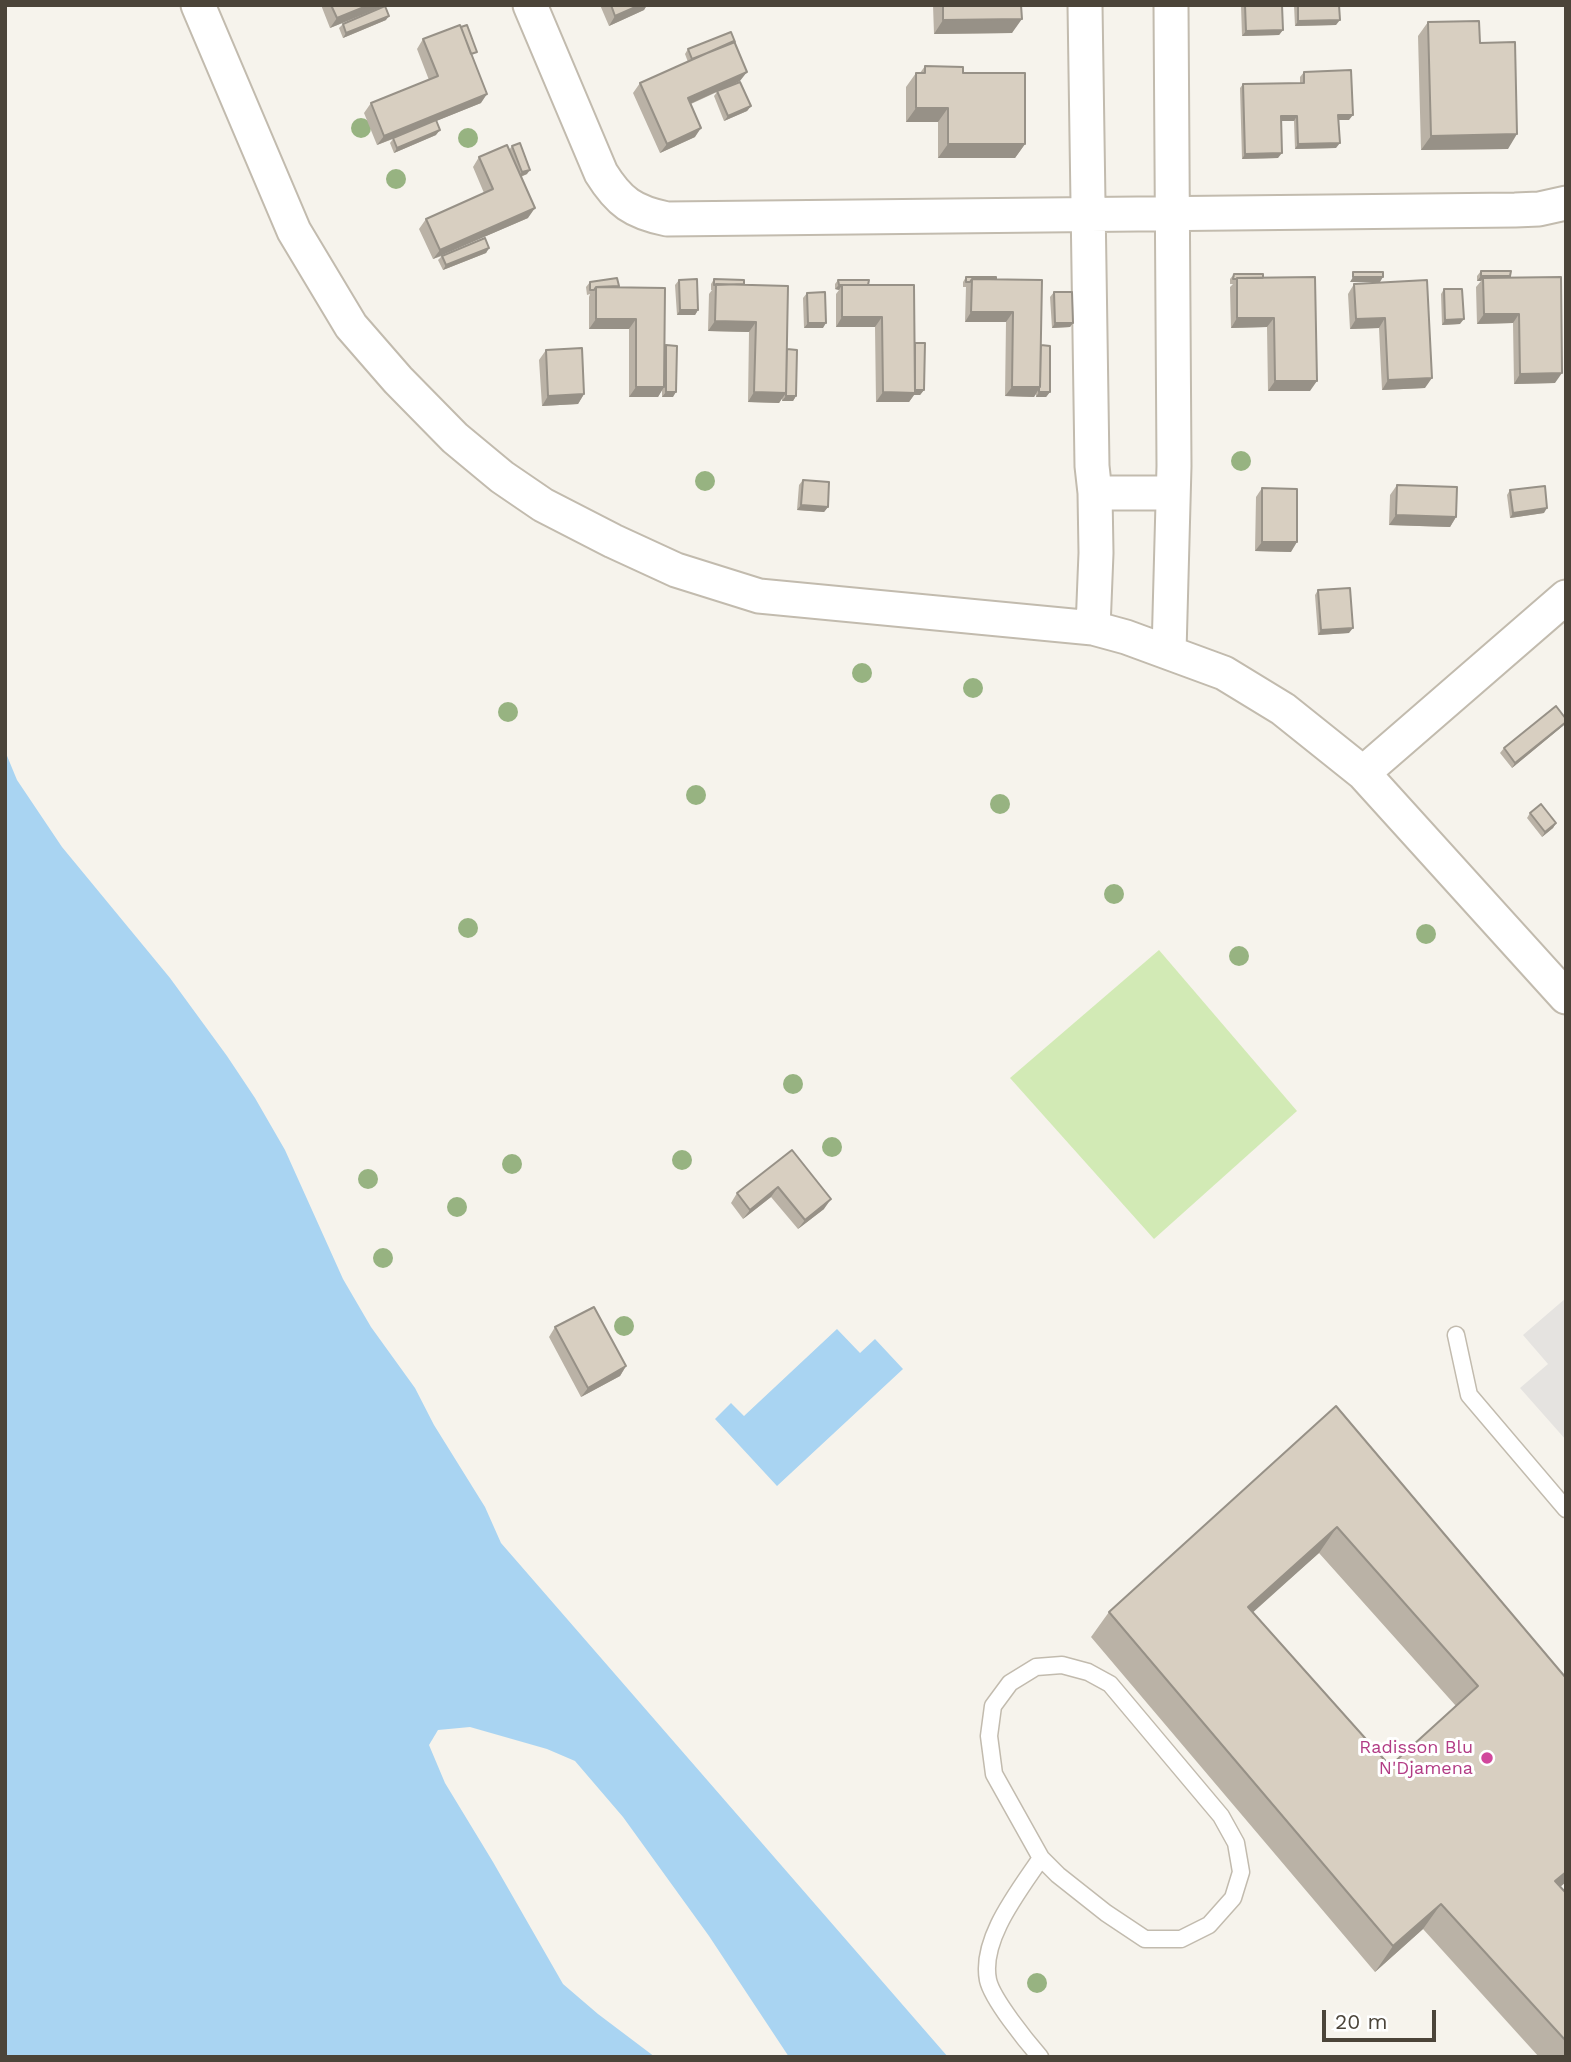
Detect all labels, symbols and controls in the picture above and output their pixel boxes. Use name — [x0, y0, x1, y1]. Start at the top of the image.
place label: Radisson Blu N'Djamena — [1359, 1737, 1473, 1780]
marker: Radisson Blu N'Djamena — [1479, 1750, 1495, 1766]
scale bar — [1326, 1996, 1440, 2040]
text: 20 m — [1335, 2009, 1387, 2034]

